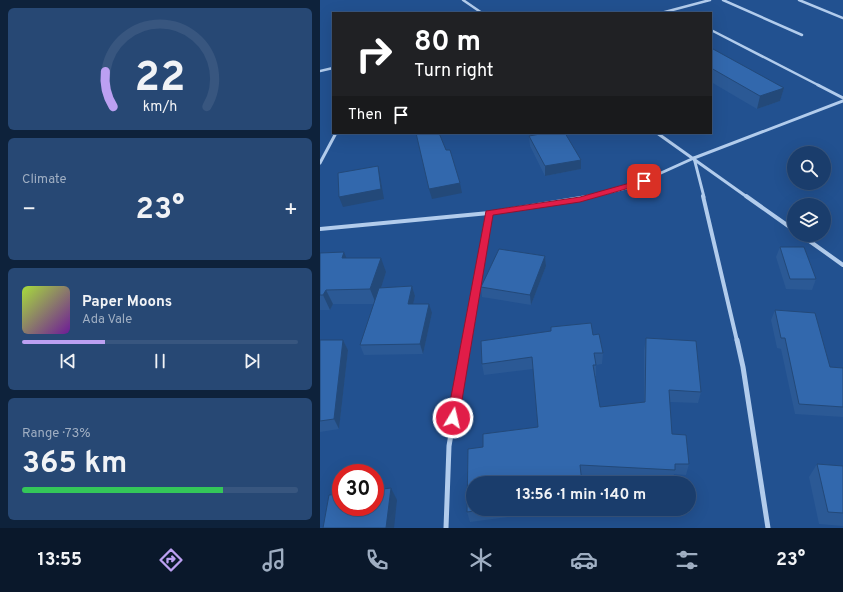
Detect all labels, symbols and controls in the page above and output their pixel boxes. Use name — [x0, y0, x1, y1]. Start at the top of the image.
text: 80 m — [414, 25, 481, 61]
icon: right — [348, 28, 400, 80]
text: 22 — [135, 53, 185, 106]
text: Turn right — [414, 60, 494, 83]
text: km/h — [143, 98, 177, 116]
icon: arrive — [390, 104, 412, 126]
text: Then — [348, 106, 382, 125]
map controls — [787, 146, 831, 242]
button: search — [787, 146, 831, 190]
pin — [627, 164, 661, 198]
icon: arrive — [633, 170, 655, 192]
text: Climate — [22, 172, 67, 188]
text: 23° — [136, 192, 184, 229]
text: − — [22, 197, 36, 224]
text: + — [284, 197, 298, 224]
button: layers — [787, 198, 831, 242]
text: Paper Moons — [82, 293, 172, 312]
text: Ada Vale — [82, 312, 132, 328]
icon: previous — [57, 350, 79, 372]
icon: pause — [149, 350, 171, 372]
icon: next — [241, 350, 263, 372]
position arrow — [432, 397, 474, 439]
text: Range · 73% — [22, 426, 91, 442]
text: 365 km — [22, 446, 127, 483]
speed limit sign: 30 — [332, 464, 384, 516]
text: 13:56 · 1 min · 140 m — [516, 486, 646, 505]
icon: directions — [157, 546, 185, 574]
icon: music — [260, 546, 288, 574]
icon: phone — [363, 546, 391, 574]
icon: climate — [467, 546, 495, 574]
icon: car — [570, 546, 598, 574]
icon: filters — [673, 546, 701, 574]
text: 13:55 — [38, 549, 82, 572]
text: 23° — [776, 549, 805, 572]

